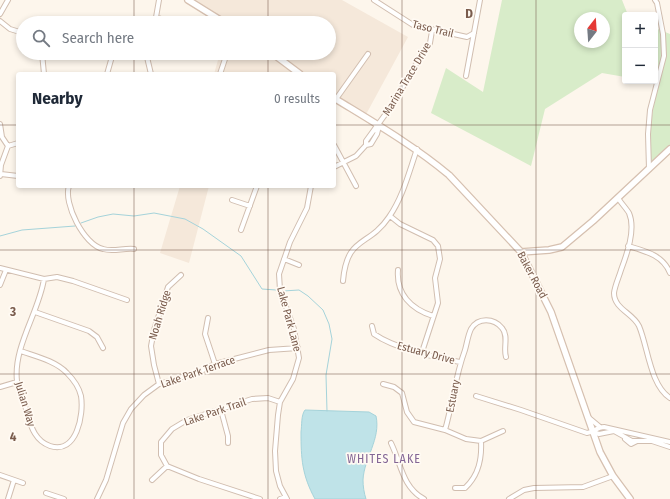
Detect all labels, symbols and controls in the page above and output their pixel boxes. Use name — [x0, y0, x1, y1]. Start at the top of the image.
text: D — [465, 6, 473, 21]
north arrow — [574, 12, 610, 48]
map controls — [622, 12, 658, 84]
button: + — [622, 12, 658, 48]
search box — [16, 16, 336, 60]
street label: Taso Trail — [411, 18, 455, 40]
icon: search — [30, 27, 52, 49]
text: Search here — [62, 29, 134, 47]
street label: Marina Trace Drive — [380, 40, 434, 118]
button: − — [622, 48, 658, 84]
text: Nearby — [32, 88, 83, 109]
text: 0 results — [274, 91, 320, 106]
street label: Baker Road — [514, 249, 550, 301]
street label: Lake Park Lane — [274, 285, 304, 353]
street label: Noah Ridge — [146, 289, 174, 341]
text: 3 — [9, 304, 16, 319]
street label: Estuary Drive — [396, 339, 456, 367]
street label: Lake Park Terrace — [159, 353, 237, 391]
street label: Estuary — [443, 378, 463, 414]
street label: Julian Way — [12, 380, 38, 428]
street label: Lake Park Trail — [182, 395, 248, 429]
text: 4 — [10, 429, 17, 444]
district label: WHITES LAKE — [347, 452, 421, 466]

